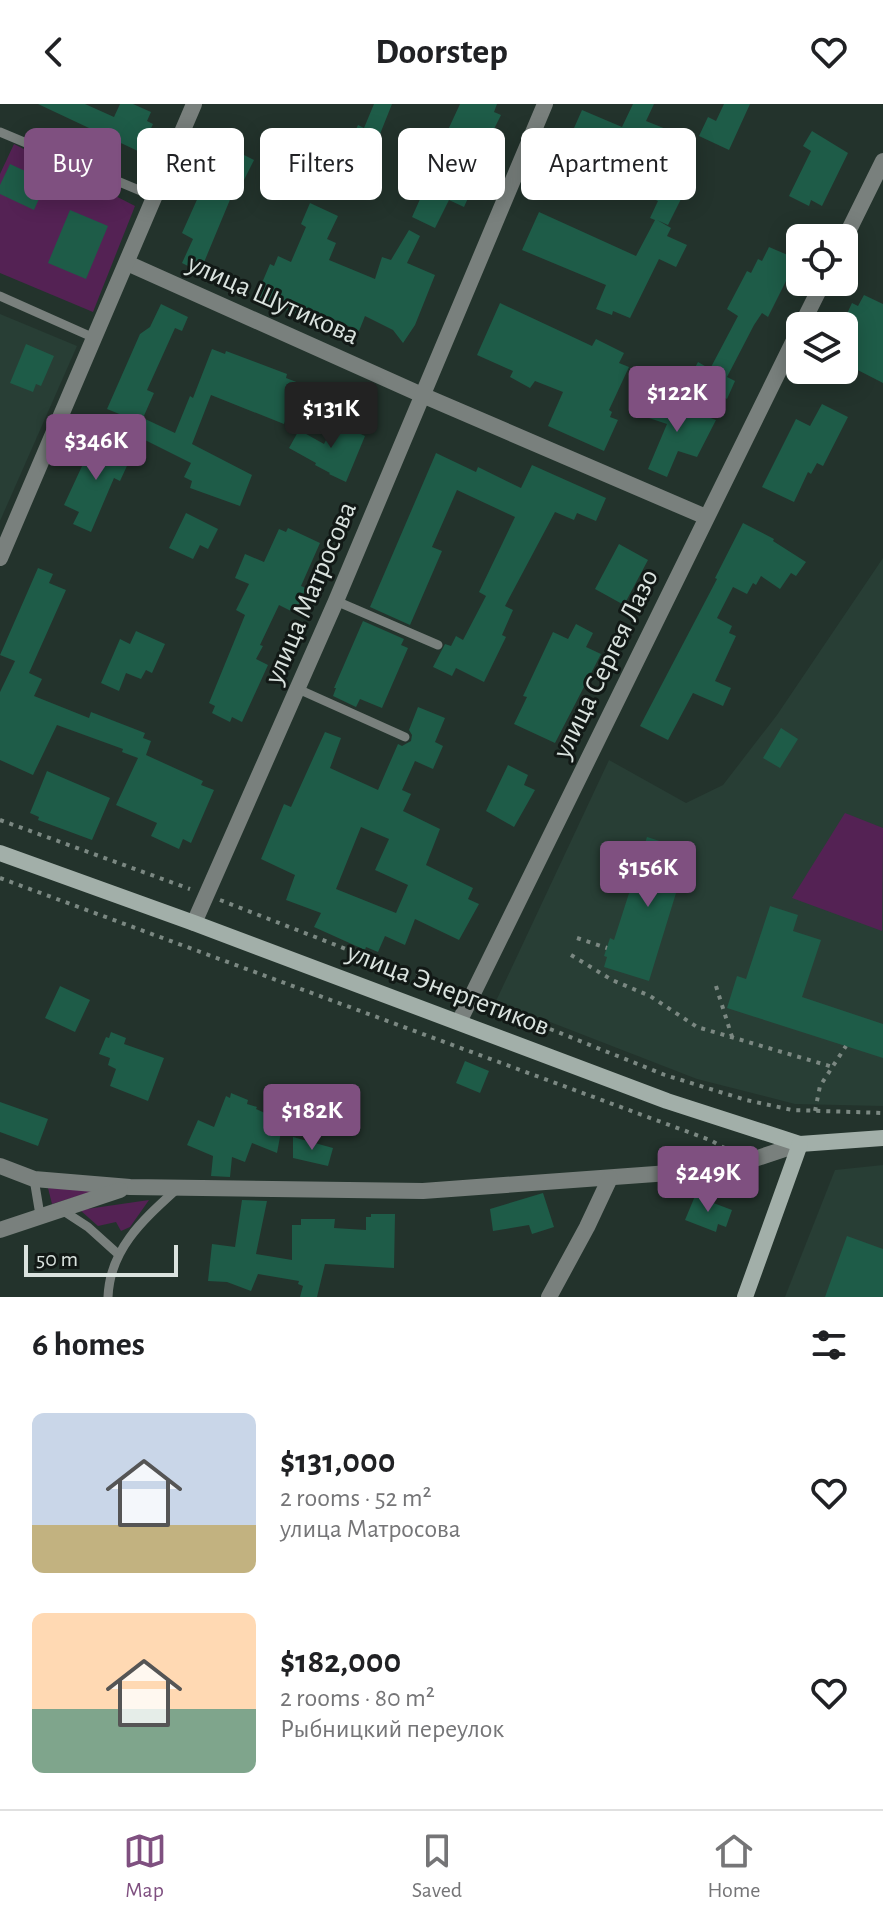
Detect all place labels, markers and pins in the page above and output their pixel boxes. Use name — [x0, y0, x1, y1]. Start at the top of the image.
pin: $122K — [621, 366, 733, 434]
pin: $131K — [275, 382, 387, 450]
pin: $346K — [40, 414, 152, 482]
pin: $156K — [592, 841, 704, 909]
pin: $182K — [256, 1084, 368, 1152]
pin: $249K — [652, 1146, 764, 1214]

